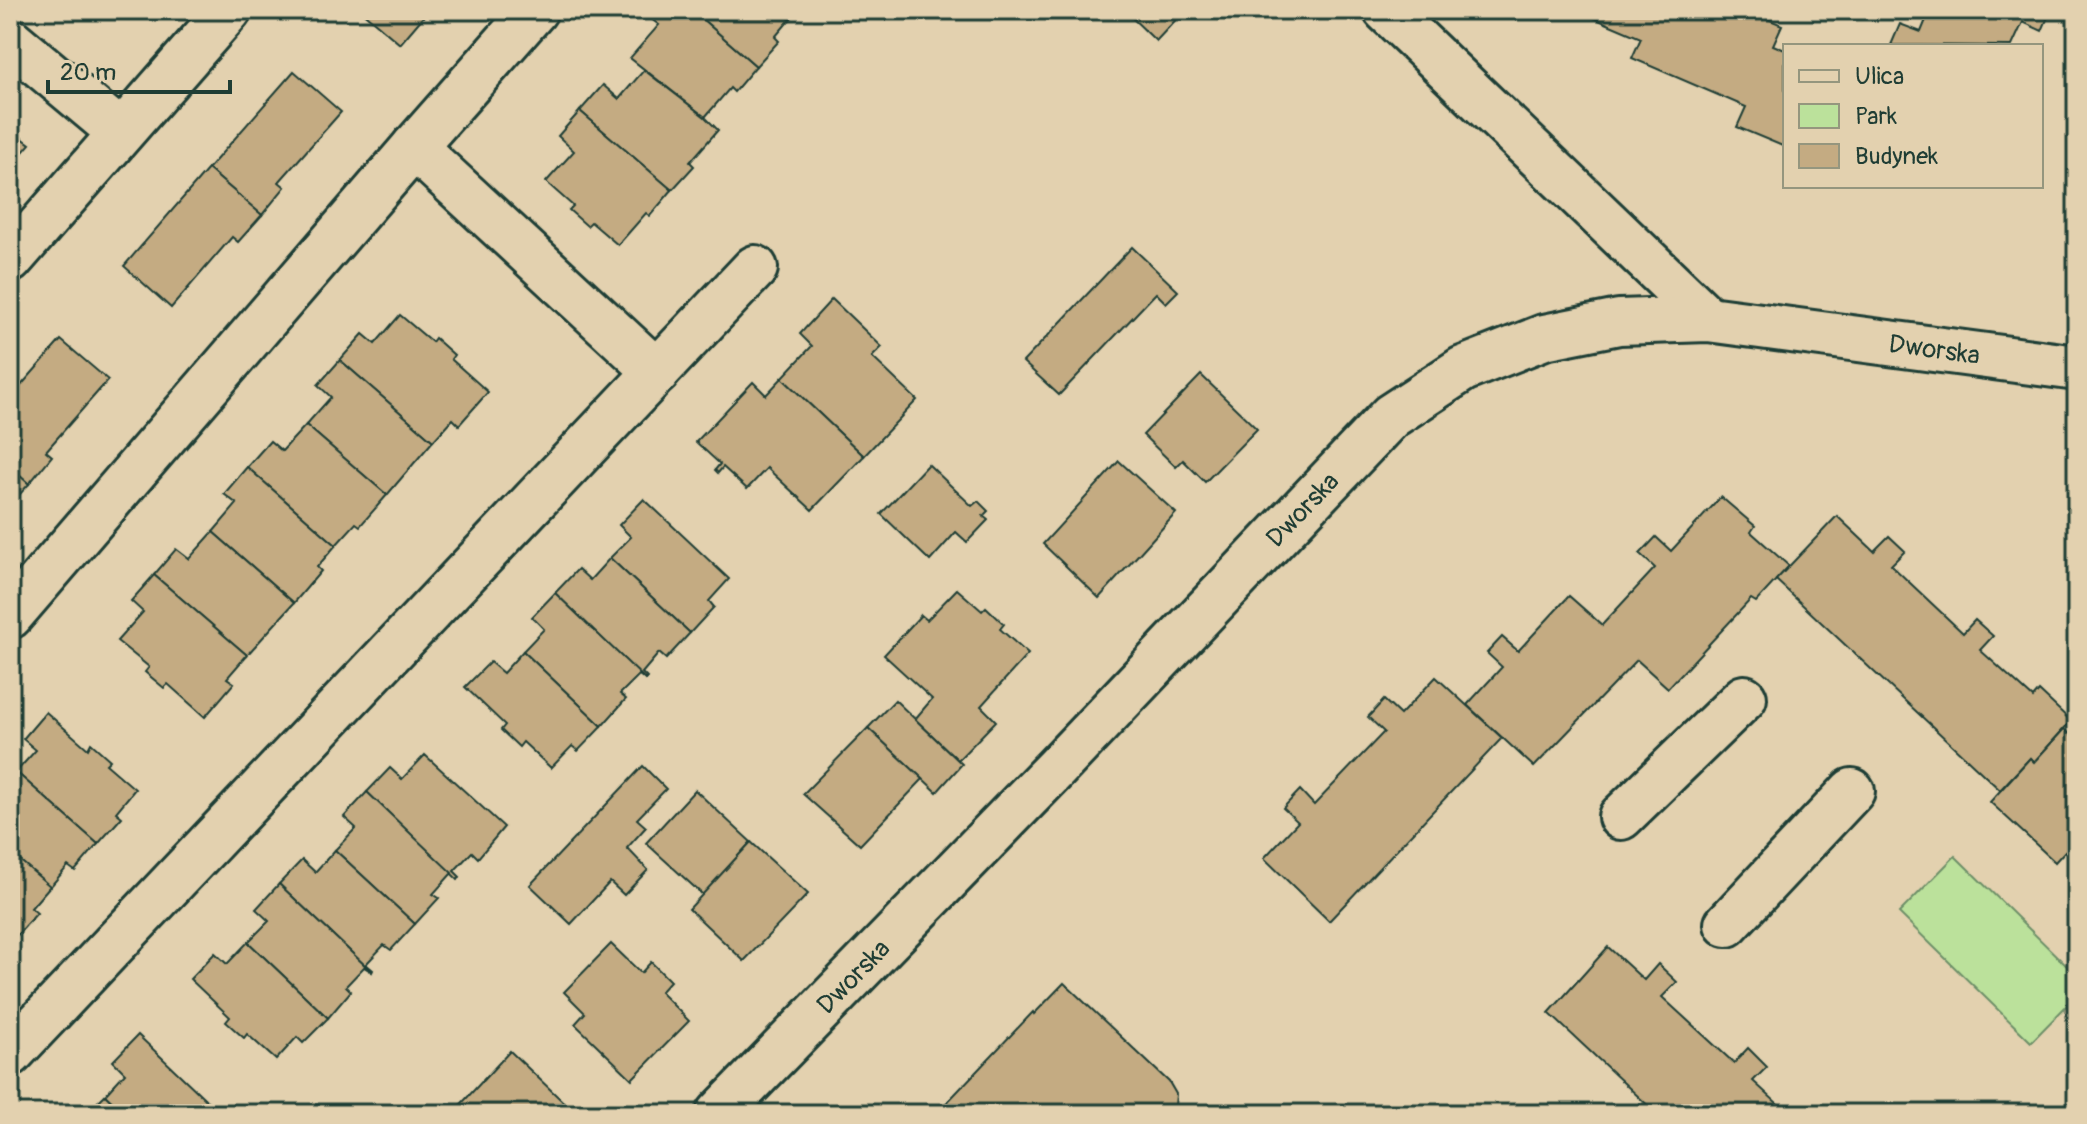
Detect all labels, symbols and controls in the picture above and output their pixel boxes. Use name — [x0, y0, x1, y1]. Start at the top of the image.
scale bar — [48, 44, 230, 94]
legend — [1783, 44, 2043, 188]
text: 20 m — [60, 58, 116, 87]
text: Ulica — [1855, 62, 1904, 91]
text: Park — [1855, 102, 1897, 131]
text: Budynek — [1855, 142, 1938, 171]
street label: Dworska — [1887, 328, 1982, 372]
street label: Dworska — [1260, 466, 1346, 554]
street label: Dworska — [810, 933, 897, 1021]

